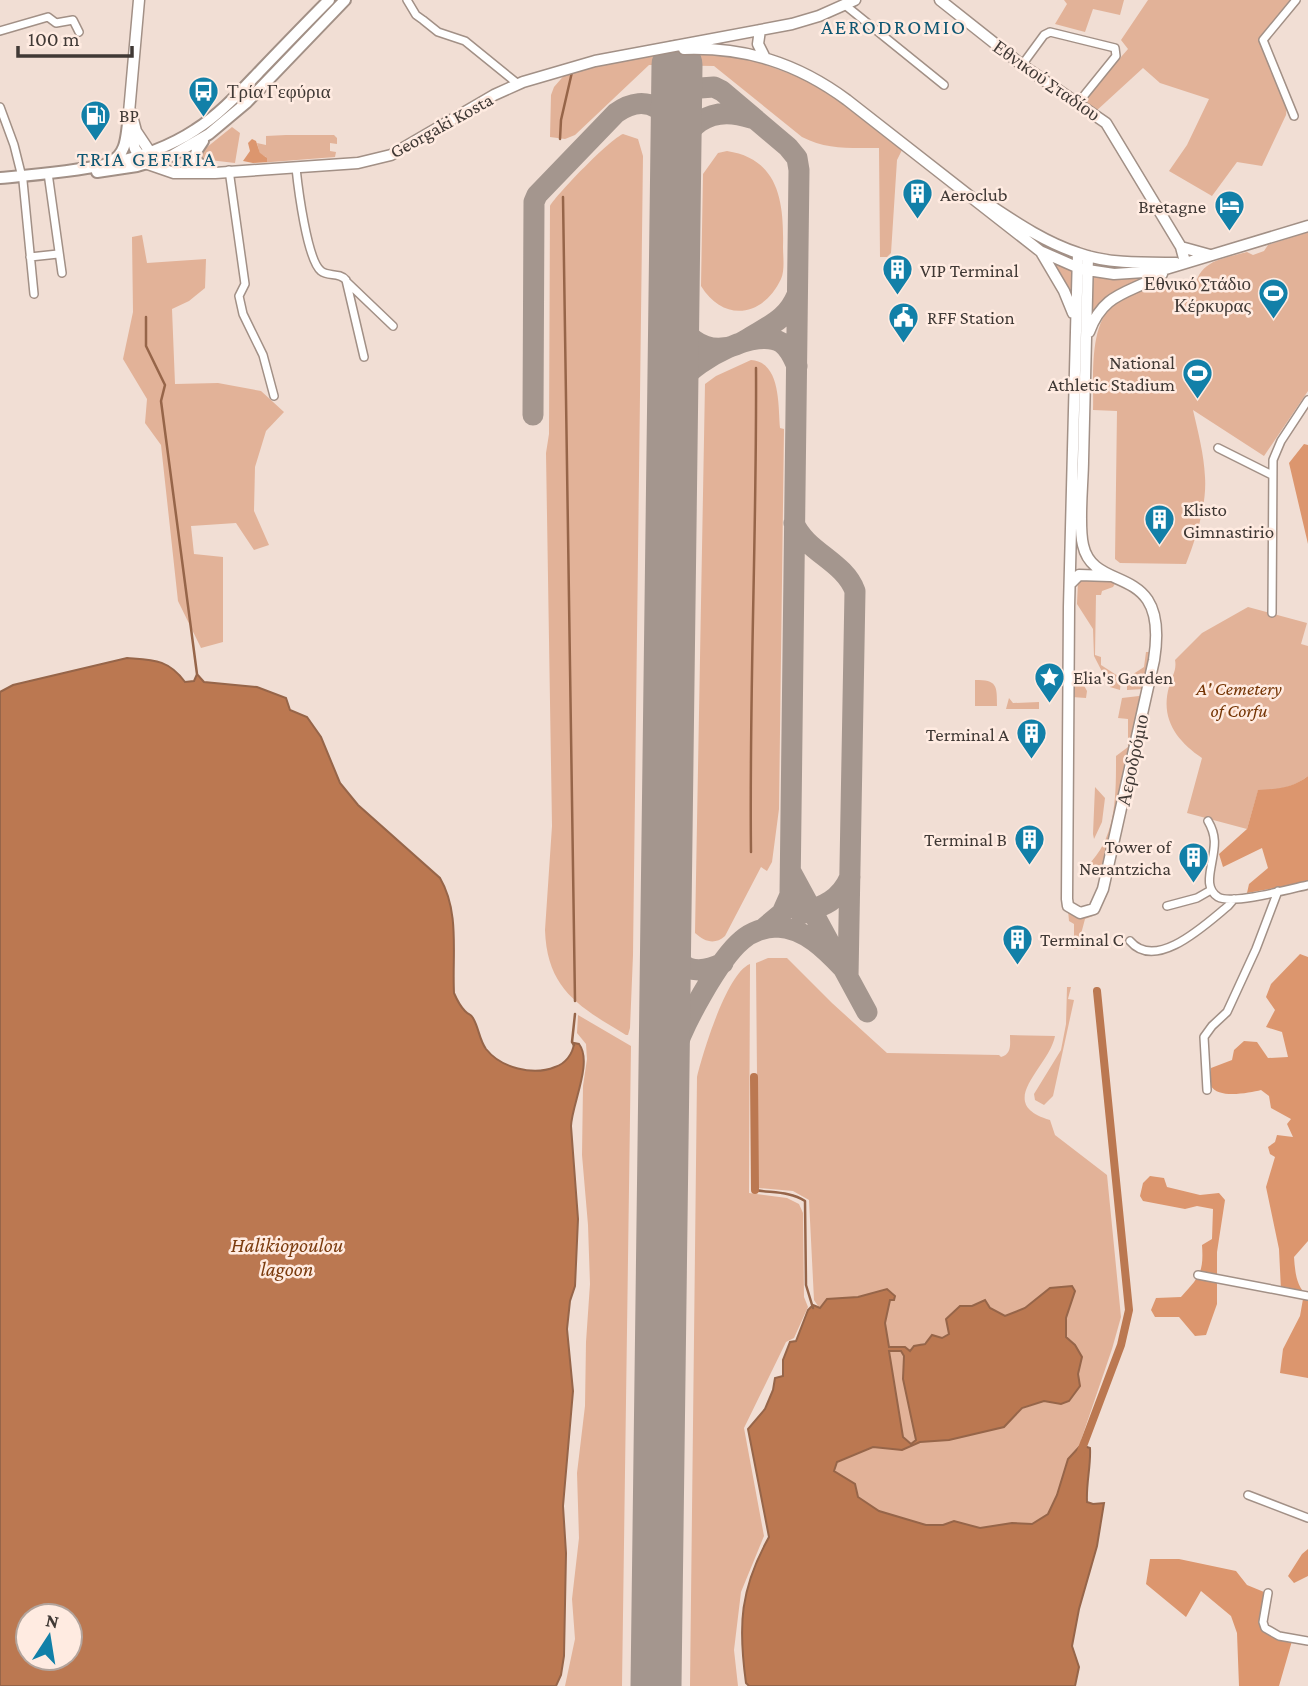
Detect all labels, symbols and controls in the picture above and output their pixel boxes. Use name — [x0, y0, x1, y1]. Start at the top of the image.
scale bar — [18, 14, 131, 58]
district label: AERODROMIO — [821, 15, 967, 39]
text: 100 m — [28, 27, 80, 51]
street label: Εθνικού Σταδίου — [989, 36, 1104, 125]
bus stop icon: Τρία Γεφύρια — [187, 74, 221, 118]
place label: Τρία Γεφύρια — [227, 81, 331, 102]
street label: Georgaki Kosta — [386, 88, 496, 162]
fuel station icon: BP — [79, 98, 113, 142]
place label: BP — [119, 105, 139, 126]
district label: TRIA GEFIRIA — [77, 147, 217, 171]
building icon: Aeroclub — [900, 177, 934, 221]
place label: Aeroclub — [940, 184, 1008, 205]
hotel icon: Bretagne — [1212, 189, 1246, 233]
place label: Bretagne — [1138, 196, 1206, 217]
building icon: VIP Terminal — [880, 253, 914, 297]
place label: VIP Terminal — [920, 260, 1019, 281]
place label: Εθνικό Στάδιο Κέρκυρας — [1144, 273, 1251, 316]
sports icon: Εθνικό Στάδιο Κέρκυρας — [1257, 277, 1291, 321]
public building icon: RFF Station — [887, 300, 921, 344]
place label: RFF Station — [927, 307, 1015, 328]
place label: National Athletic Stadium — [1048, 352, 1175, 395]
sports icon: National Athletic Stadium — [1181, 356, 1215, 400]
place label: Klisto Gimnastirio — [1183, 499, 1274, 542]
building icon: Klisto Gimnastirio — [1143, 503, 1177, 547]
place icon: Elia's Garden — [1033, 660, 1067, 704]
place label: Elia's Garden — [1073, 667, 1173, 688]
park label: A' Cemetery of Corfu — [1195, 678, 1282, 721]
street label: Αεροδρόμιο — [1113, 712, 1152, 808]
building icon: Terminal A — [1015, 717, 1049, 761]
place label: Terminal A — [926, 724, 1009, 745]
building icon: Terminal B — [1013, 822, 1047, 866]
place label: Terminal B — [924, 829, 1007, 850]
place label: Tower of Nerantzicha — [1079, 836, 1172, 879]
building icon: Tower of Nerantzicha — [1177, 840, 1211, 884]
building icon: Terminal C — [1000, 922, 1034, 966]
place label: Terminal C — [1040, 929, 1124, 950]
water label: Halikiopoulou lagoon — [231, 1233, 343, 1281]
north arrow — [14, 1602, 84, 1672]
text: N — [44, 1609, 61, 1632]

